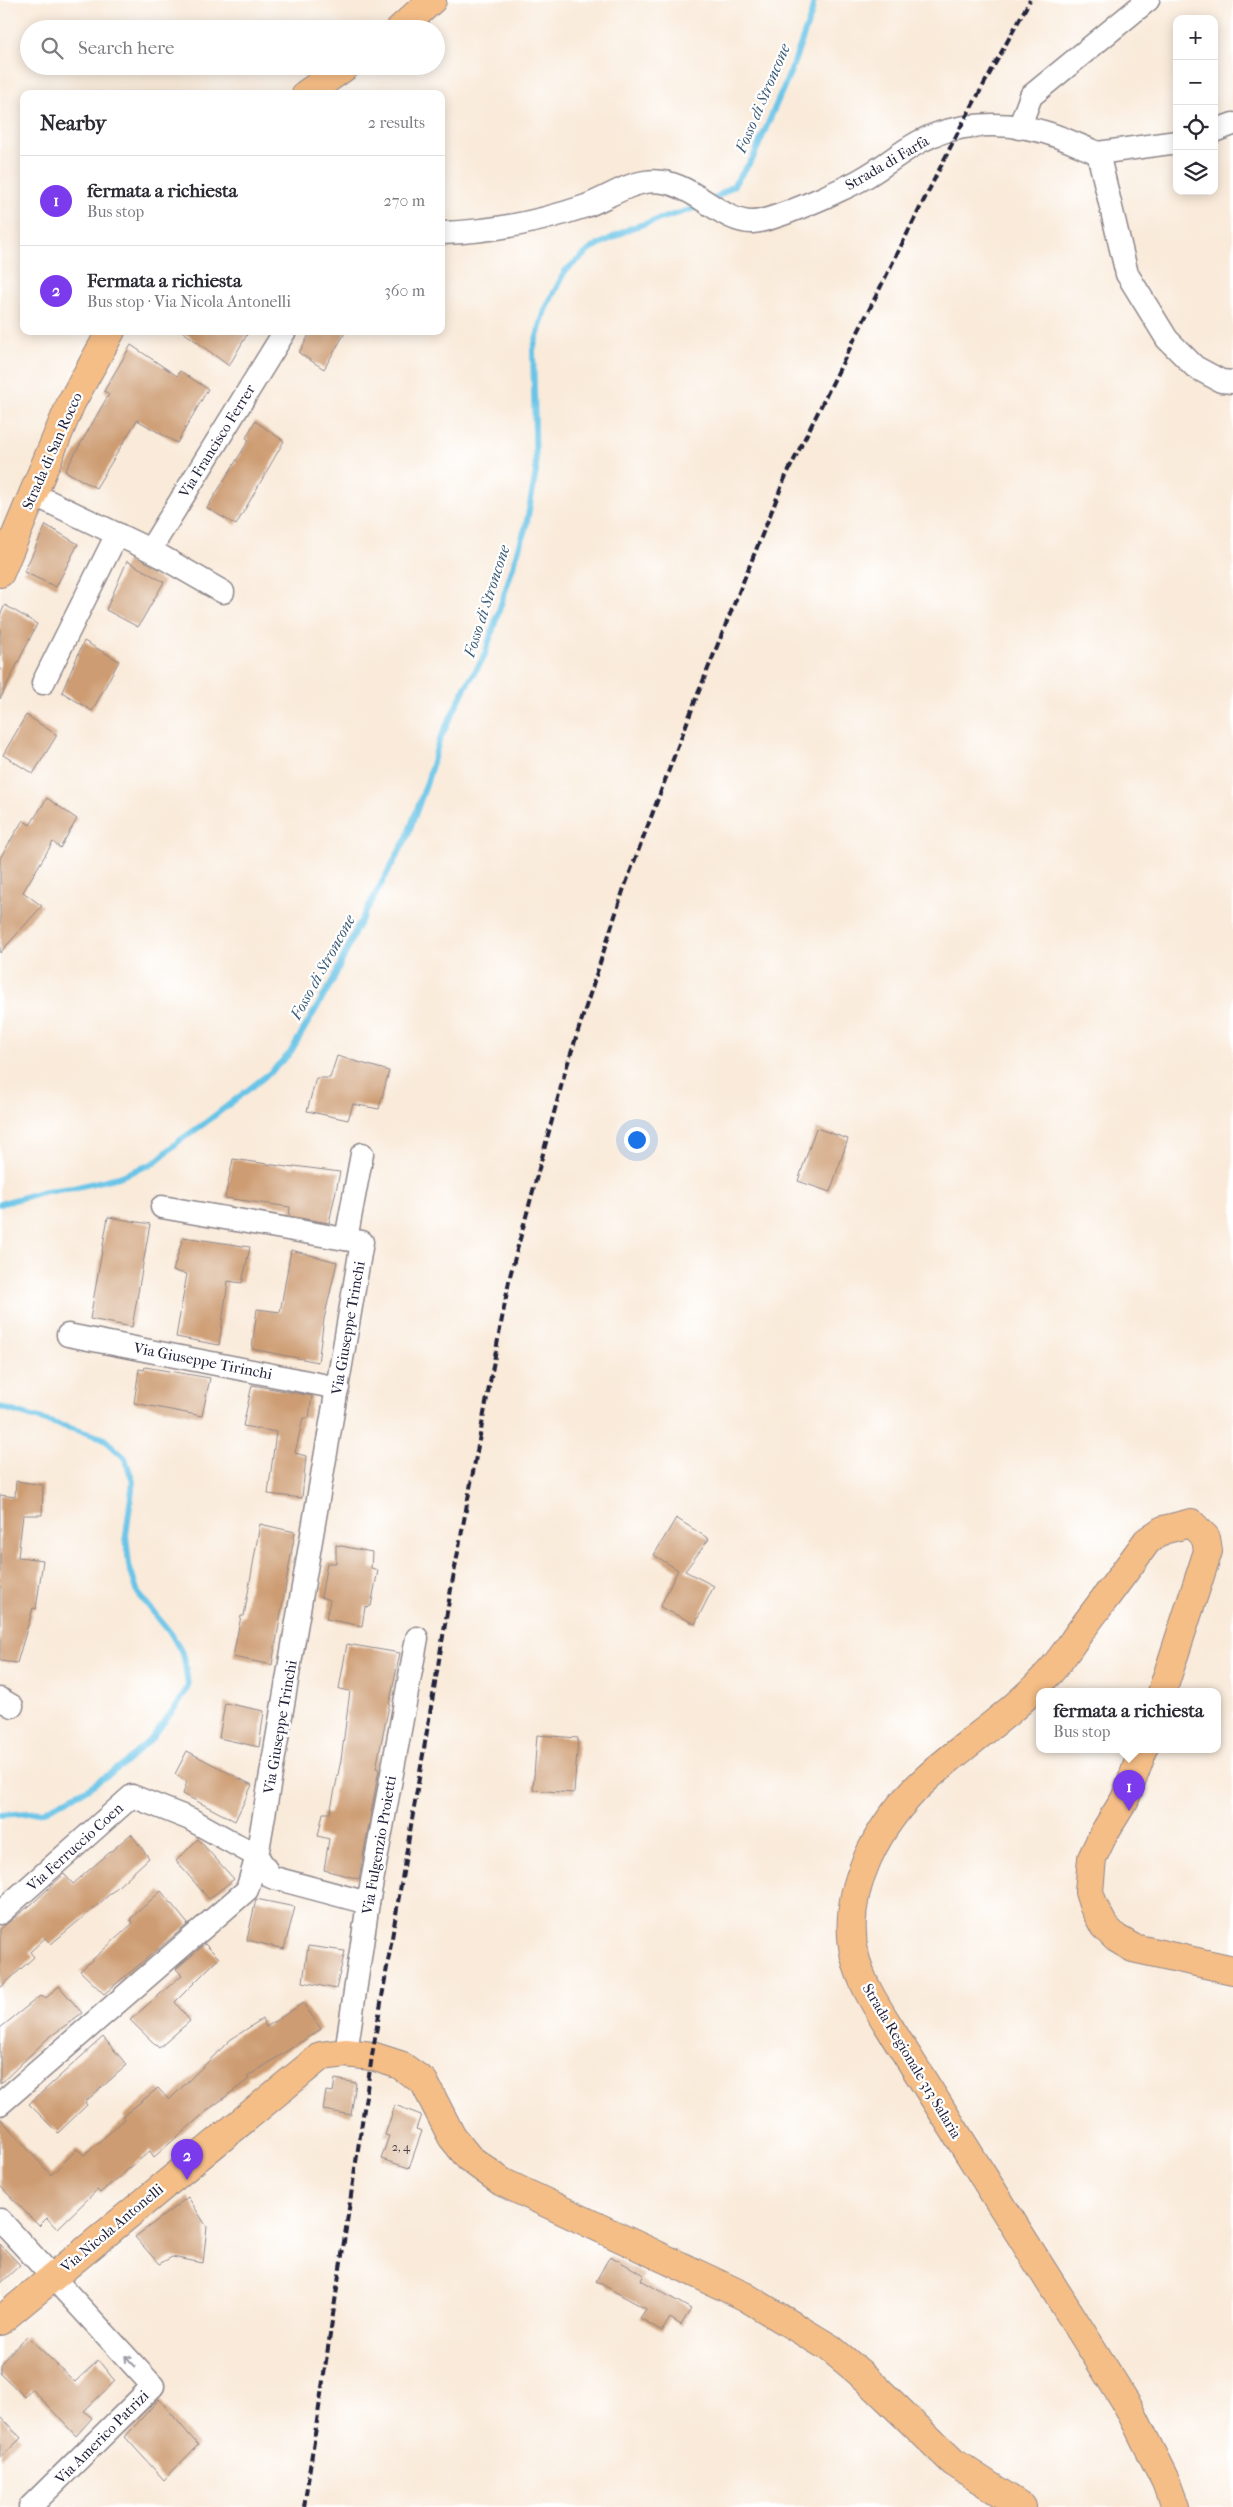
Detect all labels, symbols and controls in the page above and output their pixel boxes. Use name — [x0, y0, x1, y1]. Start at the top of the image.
map controls — [1173, 15, 1218, 195]
button: + — [1173, 15, 1218, 60]
search box — [20, 20, 445, 75]
icon: search — [38, 34, 66, 62]
text: Search here — [78, 37, 174, 59]
water label: Fosso di Stroncone — [731, 40, 794, 156]
button: − — [1173, 60, 1218, 105]
button: locate — [1173, 105, 1218, 150]
text: Nearby — [40, 111, 106, 135]
text: 2 results — [368, 113, 425, 132]
street label: Strada di Farfa — [842, 131, 933, 194]
button: layers — [1173, 150, 1218, 195]
text: fermata a richiesta — [87, 180, 238, 202]
text: 1 — [53, 191, 59, 210]
text: 270 m — [384, 191, 425, 210]
text: Bus stop — [87, 202, 144, 221]
text: Fermata a richiesta — [87, 270, 242, 292]
text: 2 — [52, 281, 60, 300]
text: 360 m — [384, 281, 425, 300]
text: Bus stop · Via Nicola Antonelli — [87, 292, 291, 311]
street label: Via Francisco Ferrer — [174, 381, 259, 502]
street label: Strada di San Rocco — [18, 389, 86, 512]
water label: Fosso di Stroncone — [459, 542, 514, 660]
water label: Fosso di Stroncone — [285, 911, 359, 1024]
your location — [624, 1127, 650, 1153]
street label: Via Giuseppe Trinchi — [327, 1259, 369, 1397]
street label: Via Giuseppe Tirinchi — [131, 1339, 274, 1383]
street label: Via Giuseppe Trinchi — [259, 1658, 301, 1796]
popup — [1036, 1688, 1221, 1753]
text: fermata a richiesta — [1053, 1700, 1204, 1722]
text: Bus stop — [1053, 1722, 1110, 1741]
pin: 1 — [1113, 1770, 1145, 1811]
street label: Via Fulgenzio Proietti — [358, 1774, 400, 1917]
street label: Via Ferruccio Coen — [22, 1799, 127, 1896]
street label: Strada Regionale 313 Salaria — [859, 1980, 966, 2143]
pin: 2 — [171, 2139, 203, 2180]
house number: 2, 4 — [392, 2140, 411, 2154]
street label: Via Nicola Antonelli — [56, 2180, 167, 2277]
one-way arrow — [124, 2355, 136, 2368]
street label: Via Americo Patrizi — [51, 2386, 153, 2488]

